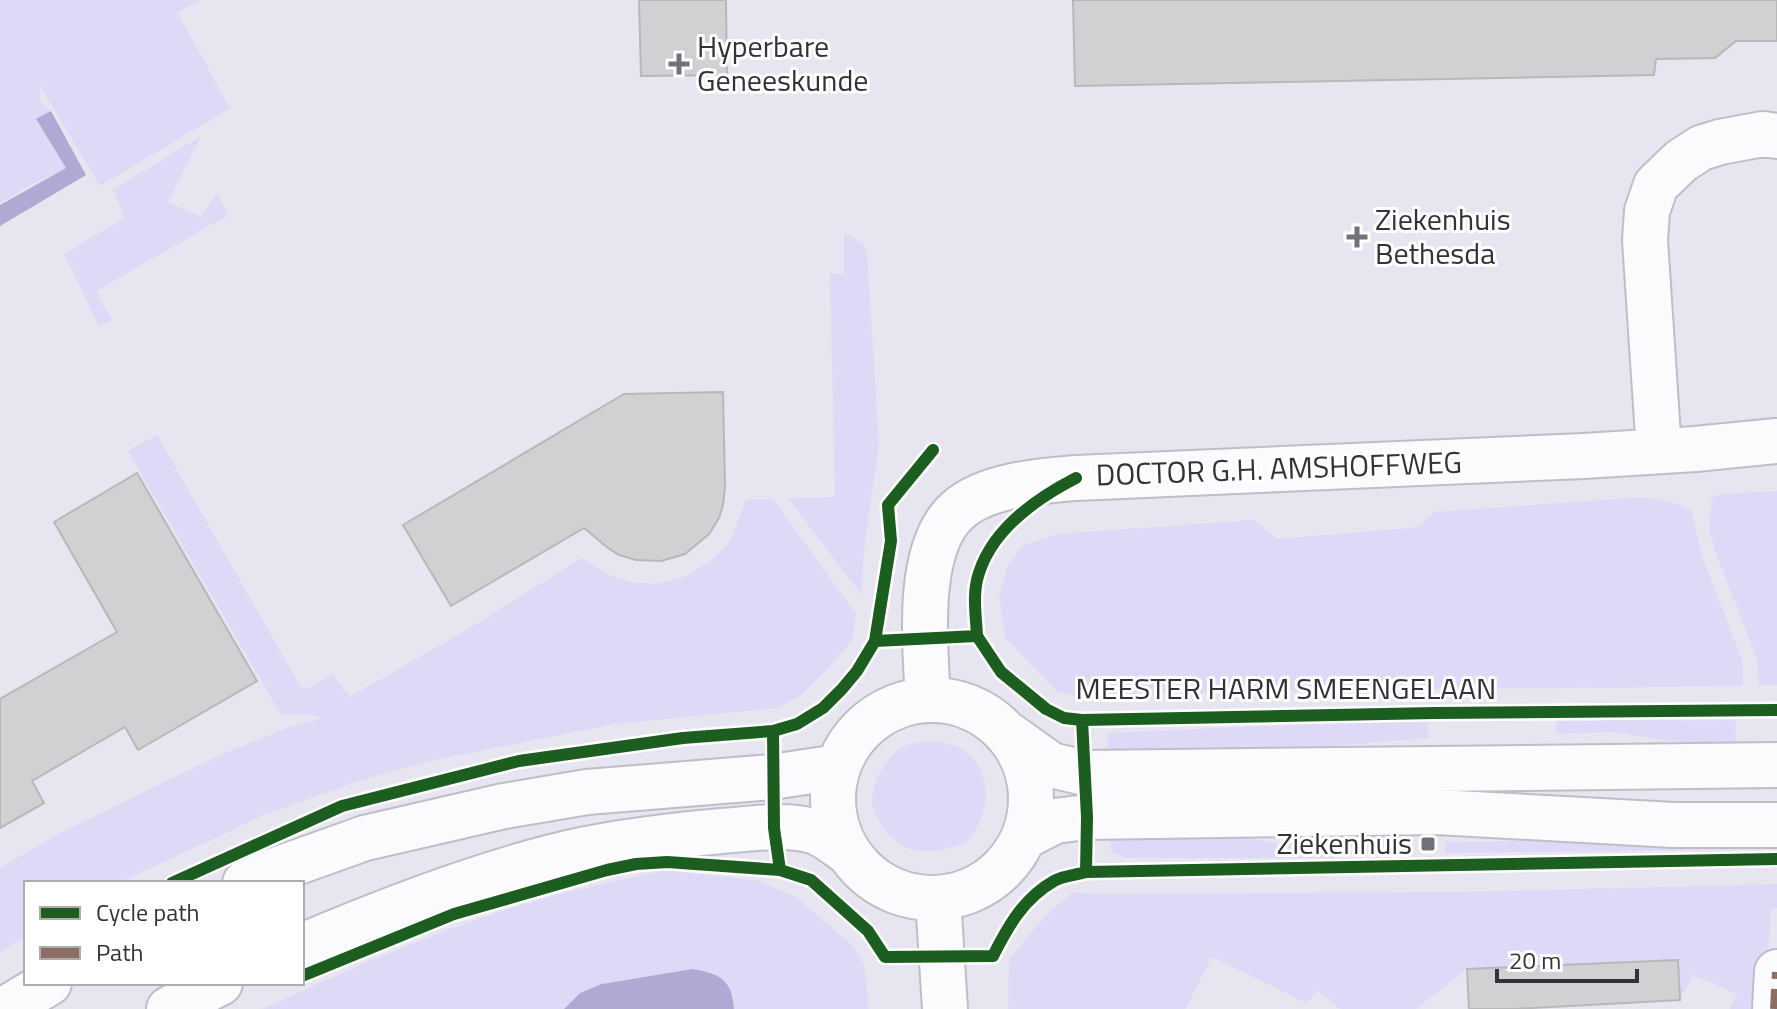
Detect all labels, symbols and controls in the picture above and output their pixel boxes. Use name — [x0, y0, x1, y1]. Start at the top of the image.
place label: Hyperbare Geneeskunde — [697, 23, 868, 103]
marker: Hyperbare Geneeskunde — [668, 53, 690, 75]
place label: Ziekenhuis Bethesda — [1375, 196, 1511, 276]
marker: Ziekenhuis Bethesda — [1346, 226, 1368, 248]
street label: DOCTOR G.H. AMSHOFFWEG — [1095, 439, 1463, 497]
street label: MEESTER HARM SMEENGELAAN — [1076, 665, 1496, 711]
place label: Ziekenhuis — [1276, 820, 1412, 866]
marker: Ziekenhuis — [1419, 835, 1437, 853]
legend — [24, 881, 304, 985]
text: Cycle path — [96, 894, 199, 930]
scale bar — [1497, 933, 1637, 983]
text: Path — [96, 934, 143, 970]
text: 20 m — [1509, 942, 1561, 978]

